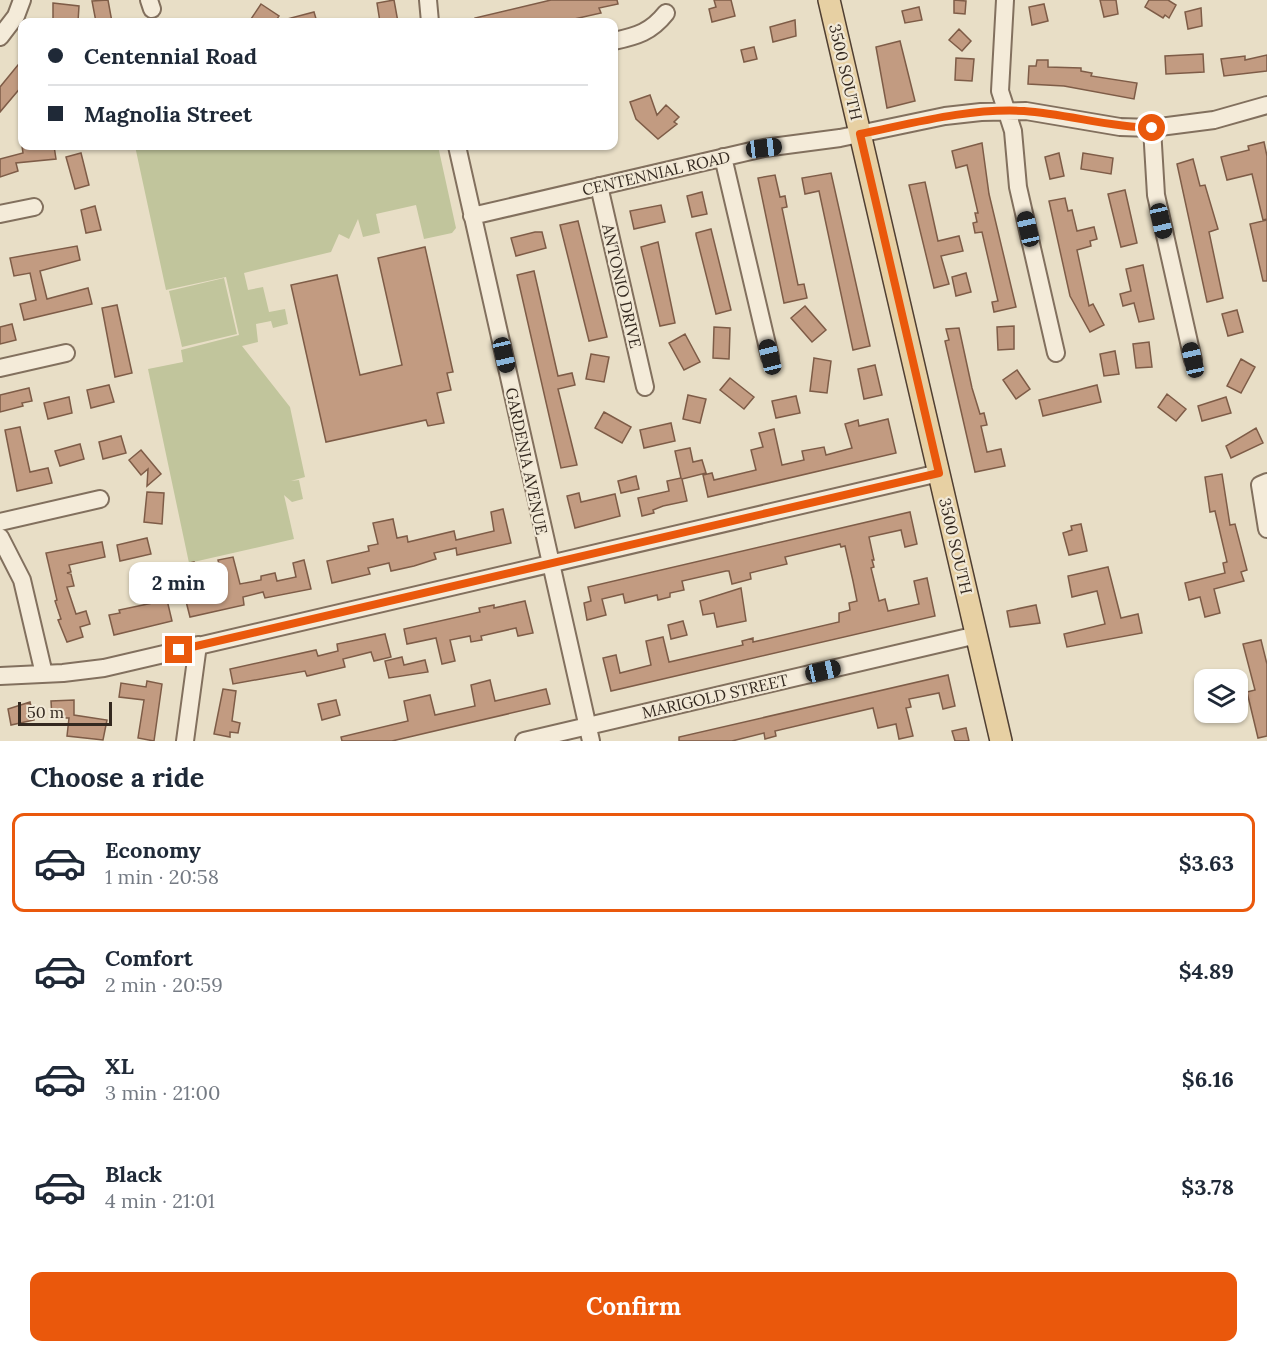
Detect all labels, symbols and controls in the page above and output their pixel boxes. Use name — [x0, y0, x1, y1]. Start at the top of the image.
street label: 3500 SOUTH — [825, 22, 867, 122]
text: Centennial Road — [84, 42, 257, 70]
text: Magnolia Street — [84, 100, 252, 128]
route start — [1138, 114, 1165, 141]
car — [745, 137, 783, 159]
street label: CENTENNIAL ROAD — [580, 146, 732, 200]
car — [1148, 201, 1174, 241]
car — [1015, 209, 1041, 249]
street label: ANTONIO DRIVE — [598, 221, 646, 350]
car — [491, 335, 517, 375]
car — [757, 337, 783, 377]
car — [1180, 340, 1206, 380]
street label: GARDENIA AVENUE — [502, 386, 552, 536]
street label: 3500 SOUTH — [935, 496, 977, 596]
callout: 2 min — [130, 563, 228, 605]
text: 2 min — [152, 570, 205, 595]
route end — [165, 636, 192, 663]
car — [803, 658, 843, 684]
street label: MARIGOLD STREET — [640, 669, 790, 723]
map controls — [1194, 669, 1248, 723]
button: layers — [1194, 669, 1248, 723]
scale bar — [18, 699, 112, 726]
text: 50 m — [27, 702, 64, 722]
text: Choose a ride — [30, 760, 204, 794]
icon: car — [33, 836, 87, 890]
text: Economy — [105, 836, 201, 864]
text: $3.63 — [1179, 849, 1234, 877]
text: 1 min · 20:58 — [105, 864, 219, 889]
icon: car — [33, 944, 87, 998]
text: Comfort — [105, 944, 193, 972]
text: $4.89 — [1179, 957, 1234, 985]
text: 2 min · 20:59 — [105, 972, 223, 997]
icon: car — [33, 1052, 87, 1106]
text: XL — [105, 1052, 134, 1080]
text: $6.16 — [1182, 1065, 1234, 1093]
text: 3 min · 21:00 — [105, 1080, 220, 1105]
icon: car — [33, 1160, 87, 1214]
text: Black — [105, 1160, 162, 1188]
text: $3.78 — [1181, 1173, 1234, 1201]
text: 4 min · 21:01 — [105, 1188, 215, 1213]
button: Confirm — [30, 1272, 1237, 1341]

